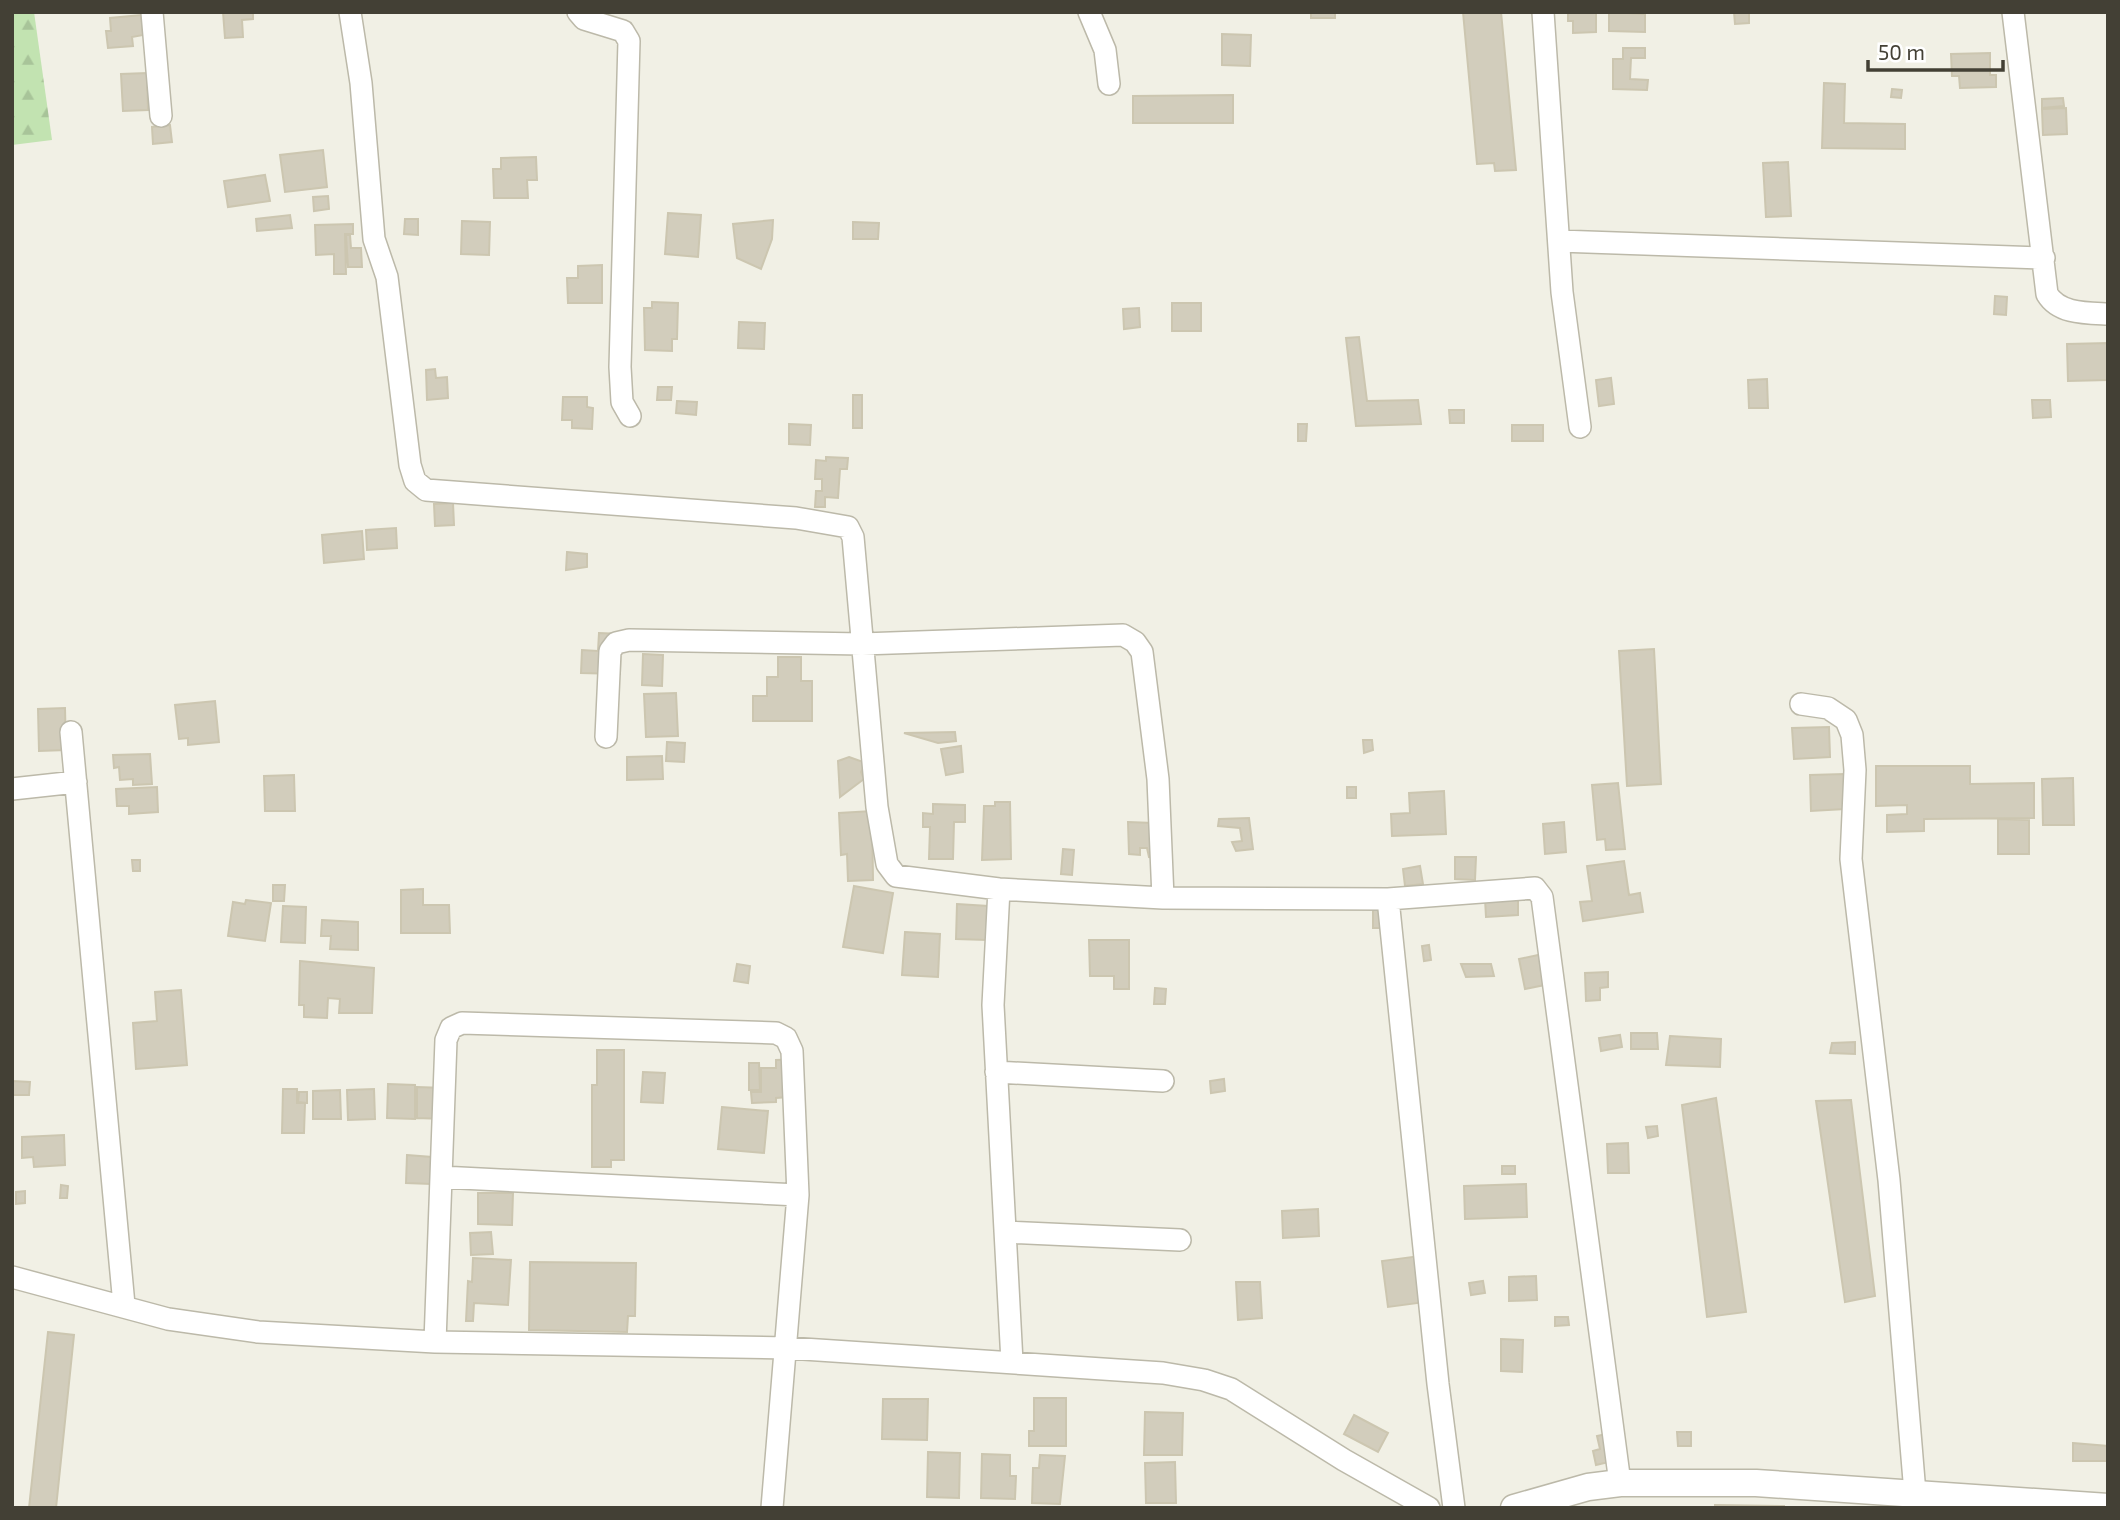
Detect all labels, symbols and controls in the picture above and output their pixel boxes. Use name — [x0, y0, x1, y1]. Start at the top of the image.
scale bar — [1868, 28, 2003, 72]
text: 50 m — [1878, 39, 1925, 64]

